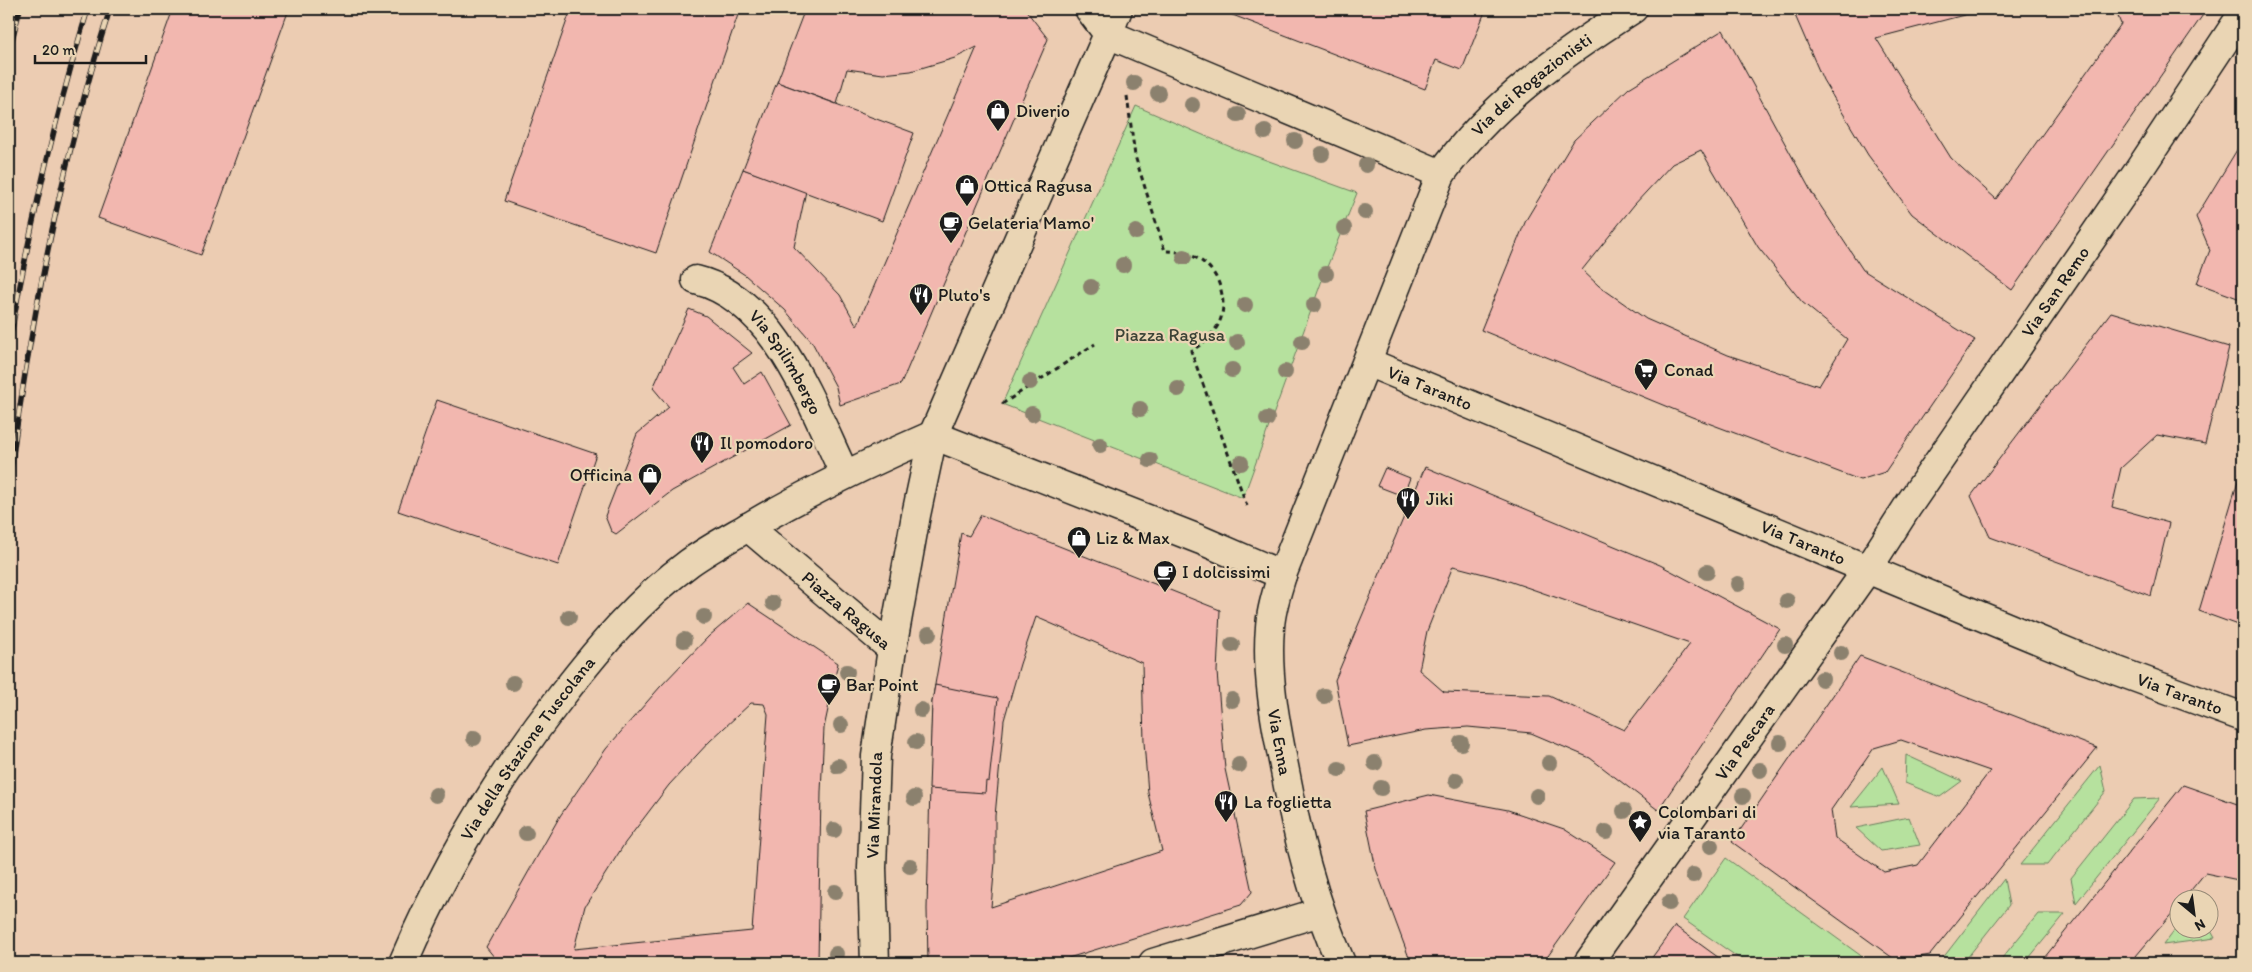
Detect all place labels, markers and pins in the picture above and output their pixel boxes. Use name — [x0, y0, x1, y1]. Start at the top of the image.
shop icon: Diverio — [985, 98, 1011, 132]
place label: Diverio — [1016, 100, 1070, 122]
shop icon: Ottica Ragusa — [954, 173, 980, 207]
place label: Ottica Ragusa — [984, 175, 1092, 197]
cafe icon: Gelateria Mamo' — [938, 210, 964, 244]
place label: Gelateria Mamo' — [968, 212, 1094, 234]
restaurant icon: Pluto's — [908, 282, 934, 316]
place label: Pluto's — [938, 284, 991, 306]
supermarket icon: Conad — [1633, 357, 1659, 391]
place label: Conad — [1664, 359, 1714, 381]
restaurant icon: Il pomodoro — [689, 430, 715, 464]
place label: Il pomodoro — [720, 432, 813, 454]
shop icon: Officina — [637, 462, 663, 496]
place label: Officina — [570, 464, 632, 486]
restaurant icon: Jiki — [1395, 486, 1421, 520]
place label: Jiki — [1426, 488, 1453, 510]
shop icon: Liz & Max — [1066, 525, 1092, 559]
place label: Liz & Max — [1096, 527, 1170, 549]
cafe icon: I dolcissimi — [1152, 559, 1178, 593]
place label: I dolcissimi — [1182, 561, 1270, 583]
cafe icon: Bar Point — [816, 672, 842, 706]
place label: Bar Point — [846, 674, 919, 696]
restaurant icon: La foglietta — [1213, 789, 1239, 823]
place label: La foglietta — [1244, 791, 1332, 813]
place label: Colombari di via Taranto — [1658, 801, 1756, 844]
place icon: Colombari di via Taranto — [1627, 809, 1653, 843]

